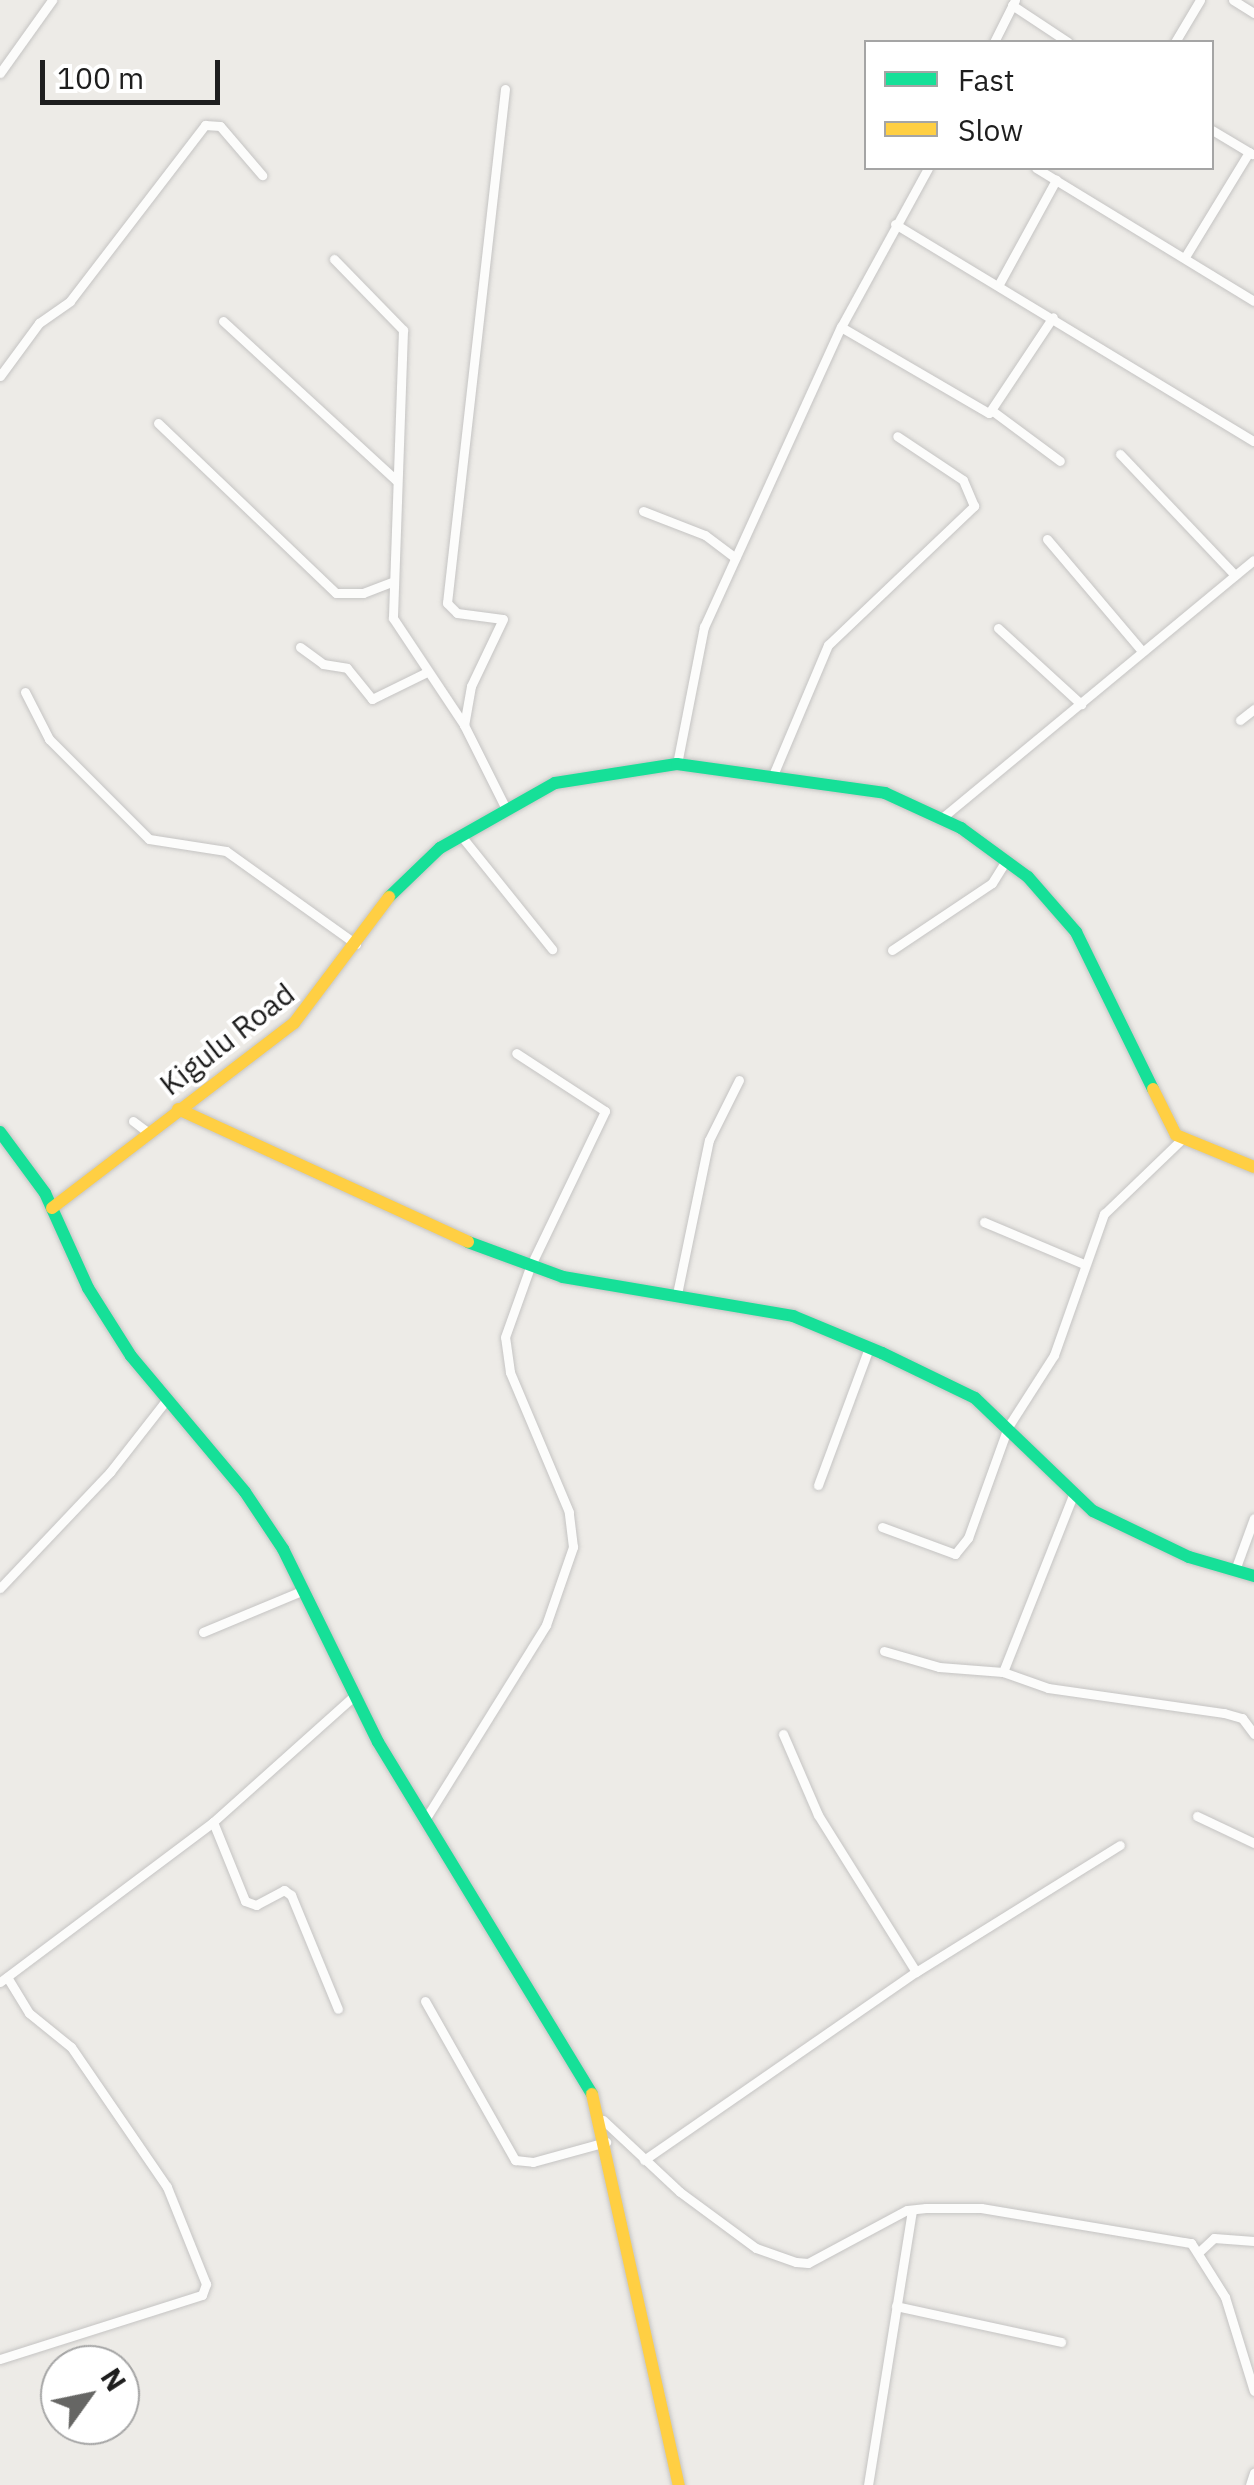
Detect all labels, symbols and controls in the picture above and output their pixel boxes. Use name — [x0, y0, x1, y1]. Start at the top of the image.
scale bar — [45, 40, 225, 102]
legend — [864, 40, 1214, 170]
text: 100 m — [57, 58, 144, 97]
text: Fast — [958, 60, 1015, 99]
text: Slow — [958, 110, 1023, 149]
street label: Kigulu Road — [153, 975, 301, 1103]
north arrow — [40, 2345, 140, 2445]
text: N — [93, 2361, 135, 2398]

